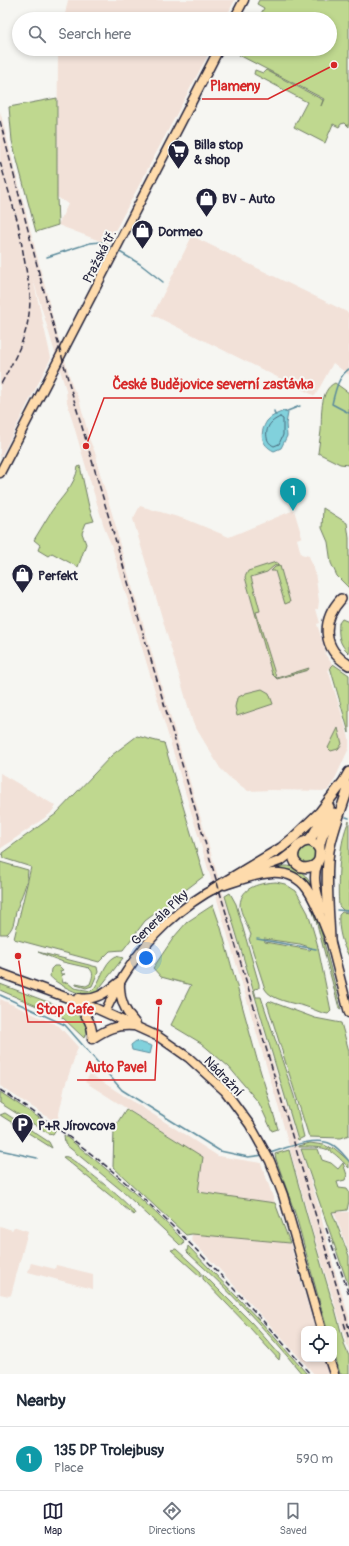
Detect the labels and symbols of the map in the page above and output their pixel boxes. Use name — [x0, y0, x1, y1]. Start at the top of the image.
callout: Plameny — [202, 73, 268, 99]
text: Plameny — [210, 78, 260, 95]
place label: Billa stop & shop — [194, 137, 243, 168]
supermarket icon: Billa stop & shop — [166, 138, 192, 171]
shop icon: BV - Auto — [193, 185, 219, 218]
place label: BV - Auto — [222, 191, 275, 207]
shop icon: Dormeo — [129, 218, 155, 251]
place label: Dormeo — [158, 224, 203, 240]
street label: Pražská tř. — [80, 227, 120, 286]
callout: České Budějovice severní zastávka — [104, 372, 322, 398]
text: České Budějovice severní zastávka — [112, 375, 314, 393]
pin: 1 — [280, 478, 306, 511]
shop icon: Perfekt — [9, 562, 35, 595]
place label: Perfekt — [38, 568, 79, 584]
street label: Generála Píky — [128, 886, 192, 949]
your location — [136, 948, 156, 968]
callout: Stop Cafe — [28, 996, 102, 1022]
text: Stop Cafe — [36, 1001, 95, 1018]
street label: Nádražní — [200, 1053, 247, 1100]
callout: Auto Pavel — [77, 1054, 155, 1080]
text: Auto Pavel — [85, 1059, 147, 1076]
parking icon: P+R Jírovcova — [9, 1112, 35, 1145]
place label: P+R Jírovcova — [38, 1118, 115, 1134]

